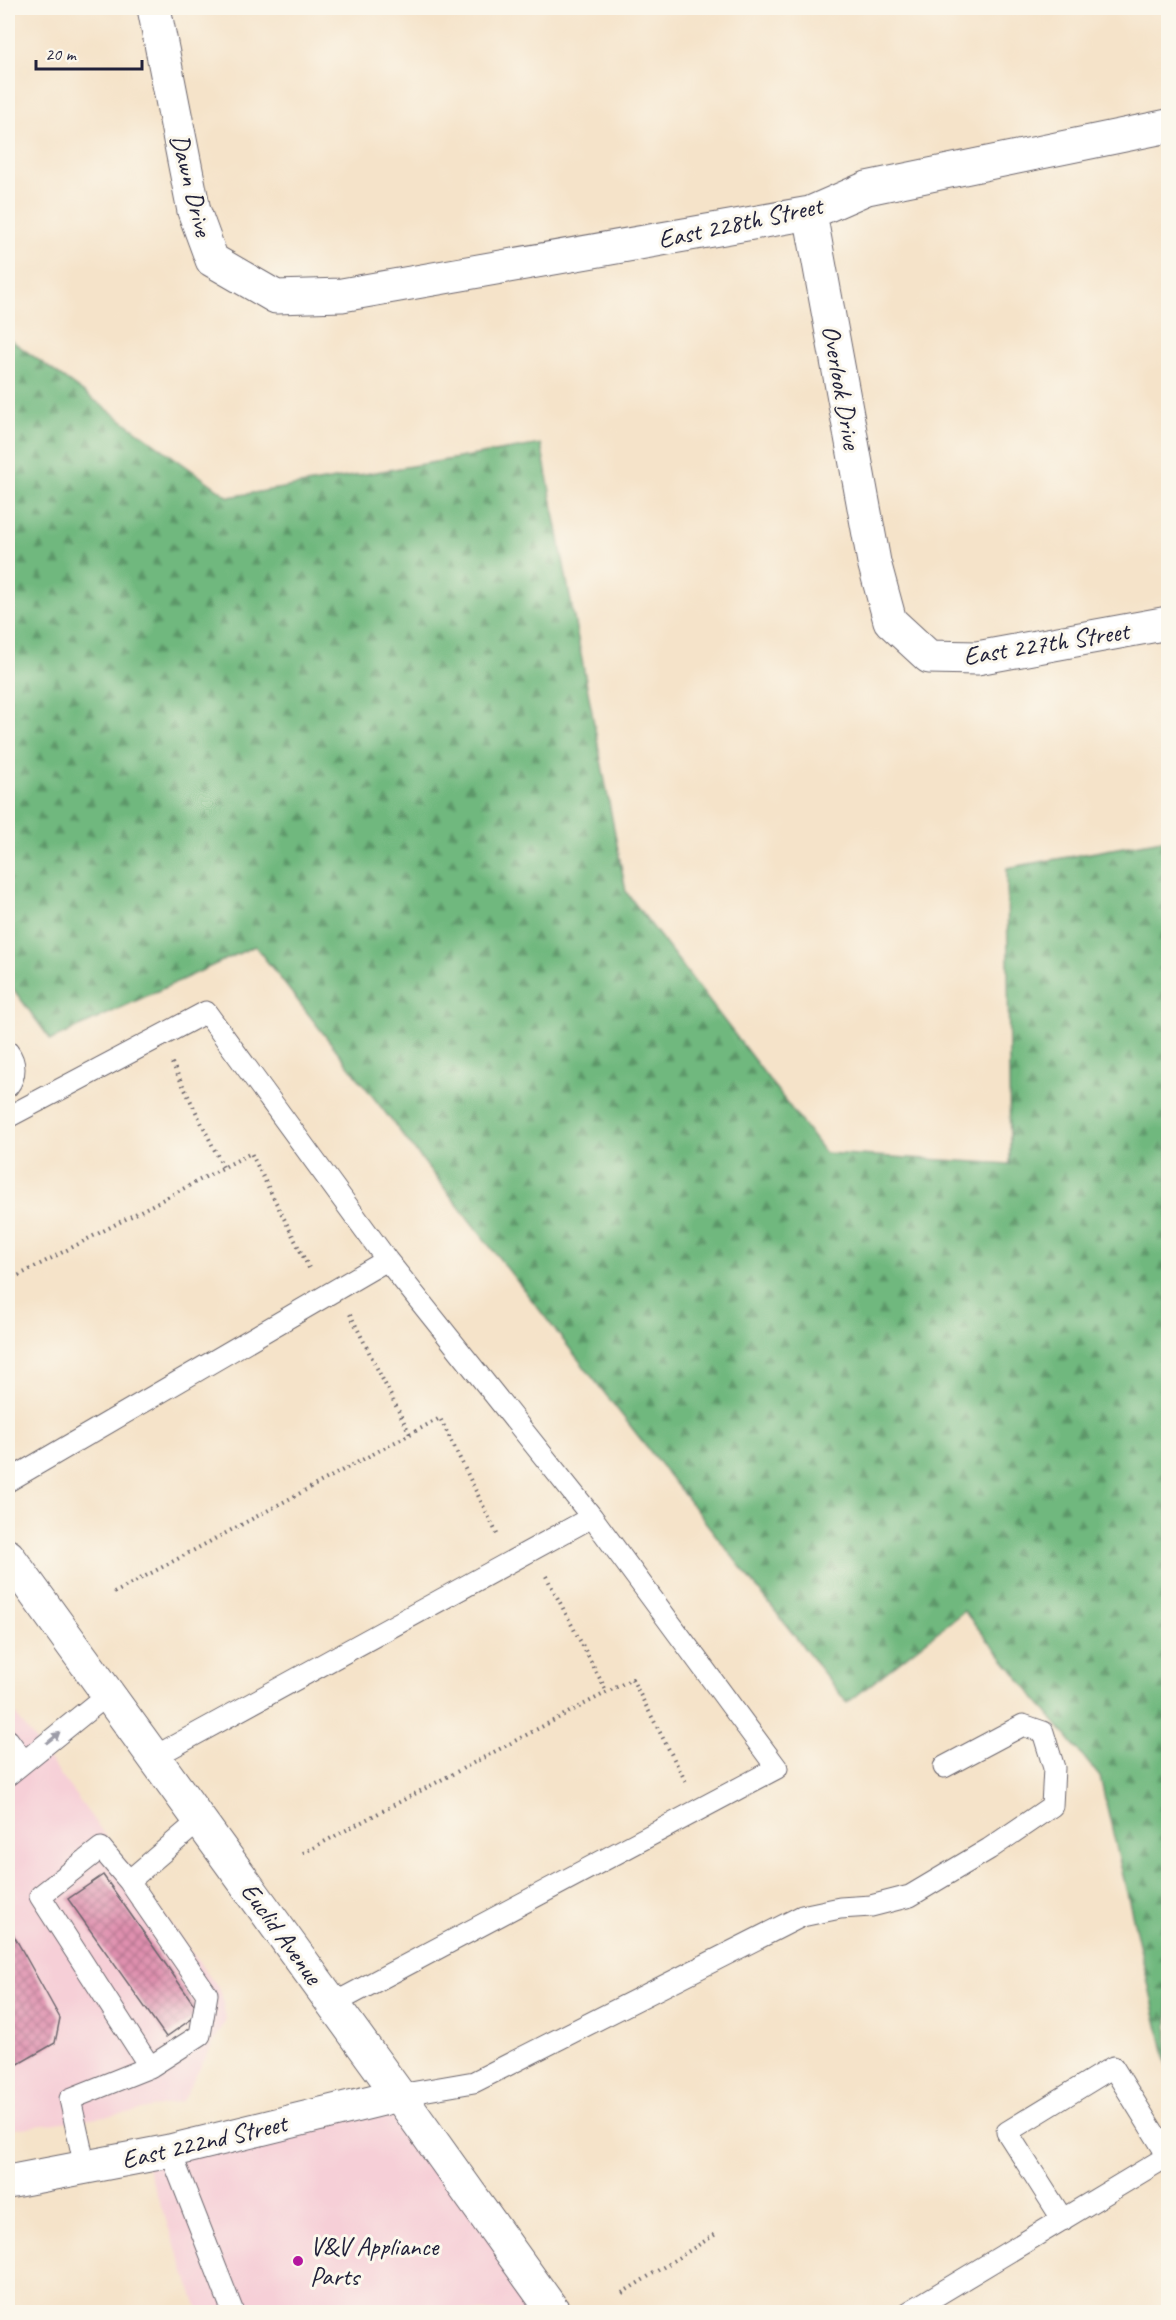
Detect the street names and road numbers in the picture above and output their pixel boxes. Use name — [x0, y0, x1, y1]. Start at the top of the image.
street label: Dawn Drive — [163, 131, 220, 241]
street label: East 228th Street — [655, 189, 827, 256]
street label: Overlook Drive — [814, 323, 869, 453]
street label: East 227th Street — [961, 614, 1133, 673]
street label: Euclid Avenue — [234, 1876, 331, 1992]
street label: East 222nd Street — [118, 2106, 292, 2176]

